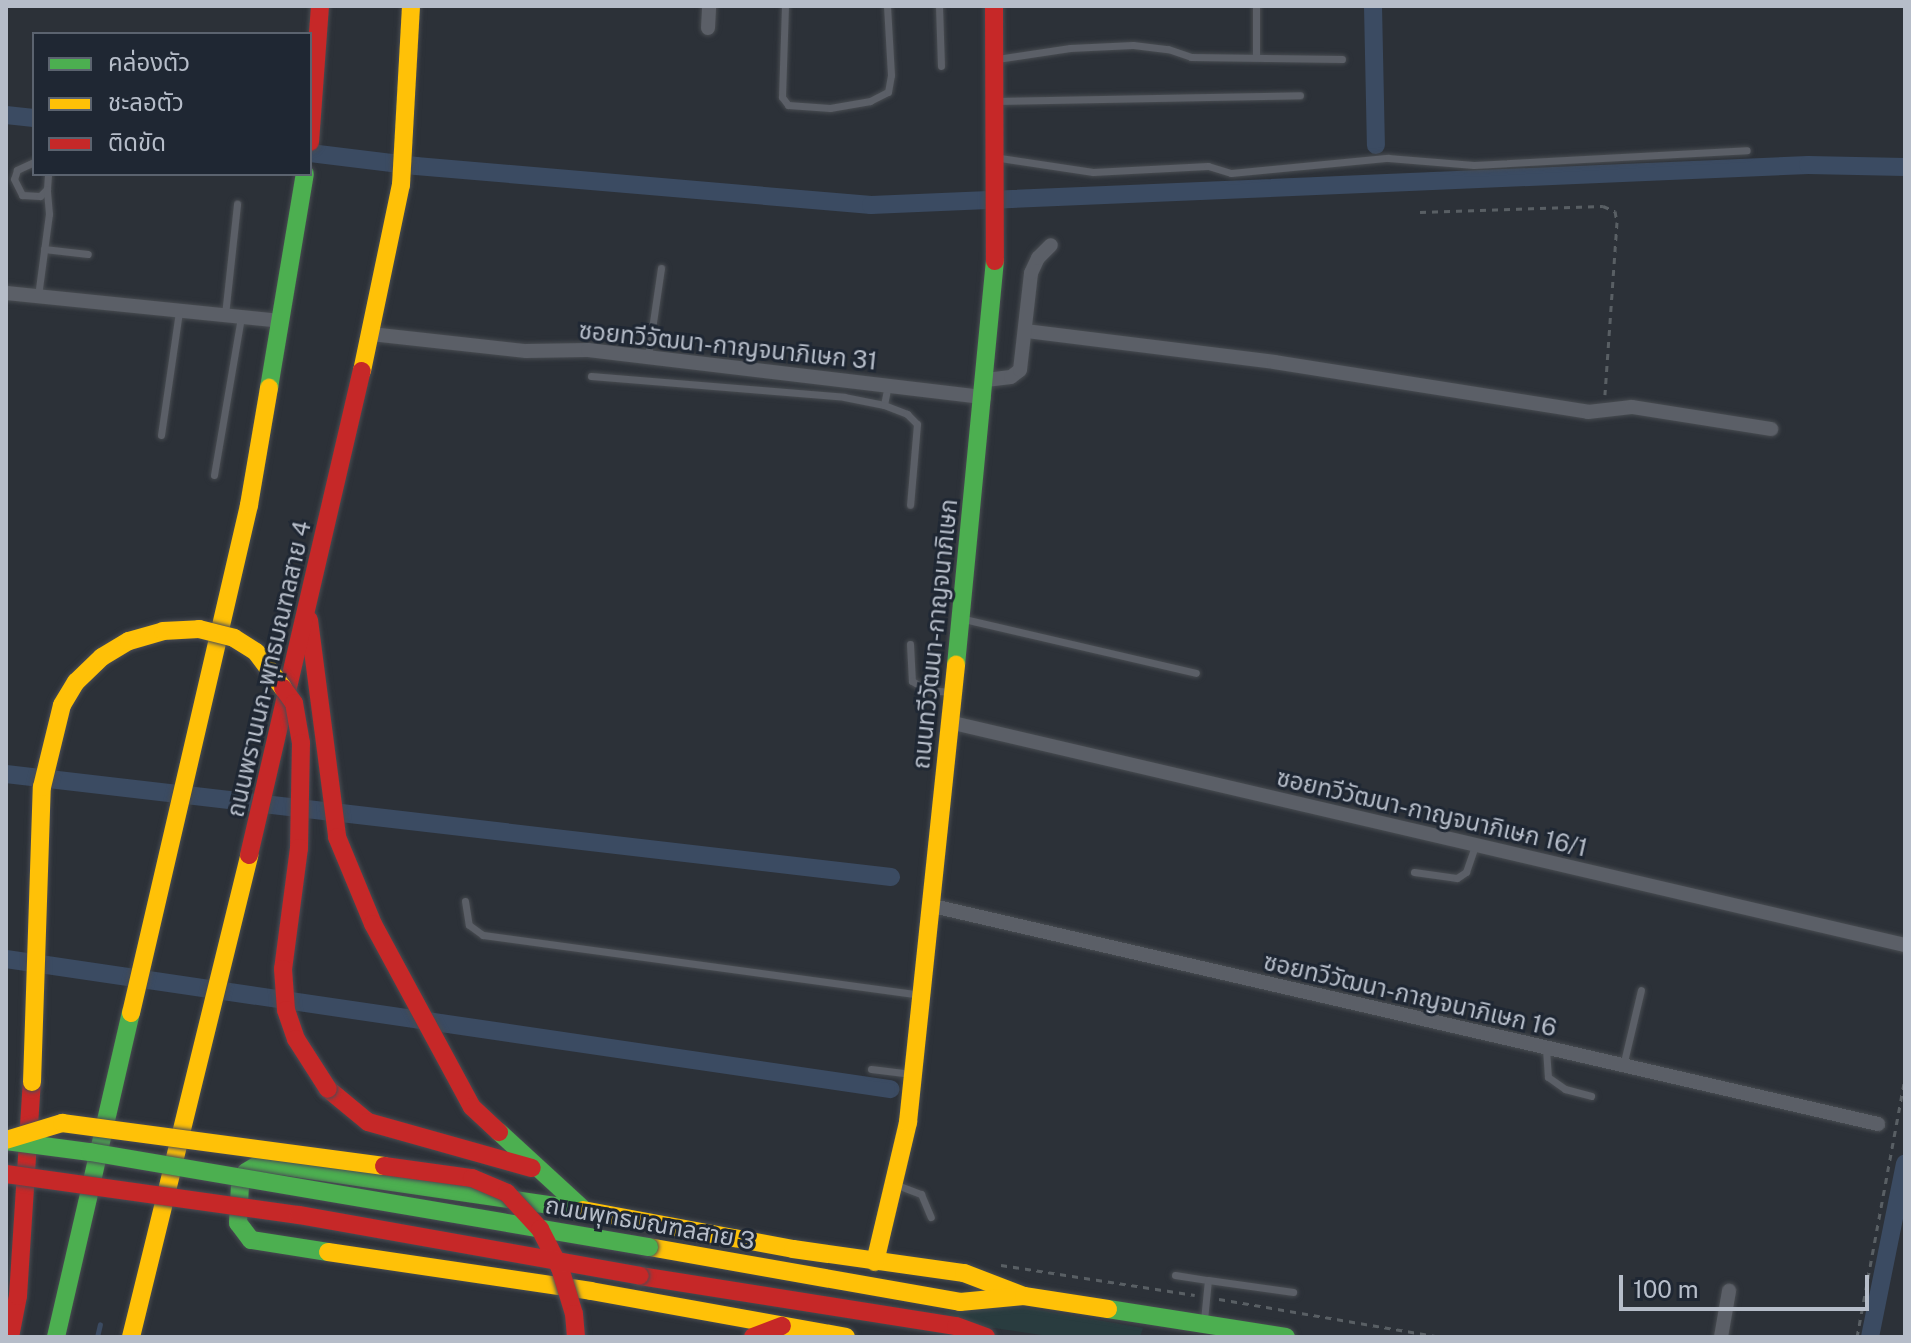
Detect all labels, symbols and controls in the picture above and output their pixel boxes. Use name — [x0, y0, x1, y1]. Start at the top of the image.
legend — [32, 32, 312, 176]
text: คล่องตัว — [108, 48, 190, 76]
text: ชะลอตัว — [108, 88, 184, 116]
text: ติดขัด — [108, 128, 166, 156]
street label: ซอยทวีวัฒนา-กาญจนาภิเษก 31 — [577, 316, 879, 376]
street label: ถนนทวีวัฒนา-กาญจนาภิเษก — [906, 497, 964, 771]
street label: ถนนพรานนก-พุทธมณฑลสาย 4 — [221, 518, 317, 820]
street label: ซอยทวีวัฒนา-กาญจนาภิเษก 16/1 — [1274, 763, 1590, 863]
street label: ซอยทวีวัฒนา-กาญจนาภิเษก 16 — [1261, 947, 1559, 1043]
street label: ถนนพุทธมณฑลสาย 3 — [543, 1190, 757, 1256]
scale bar — [1623, 1259, 1873, 1309]
text: 100 m — [1633, 1275, 1699, 1303]

